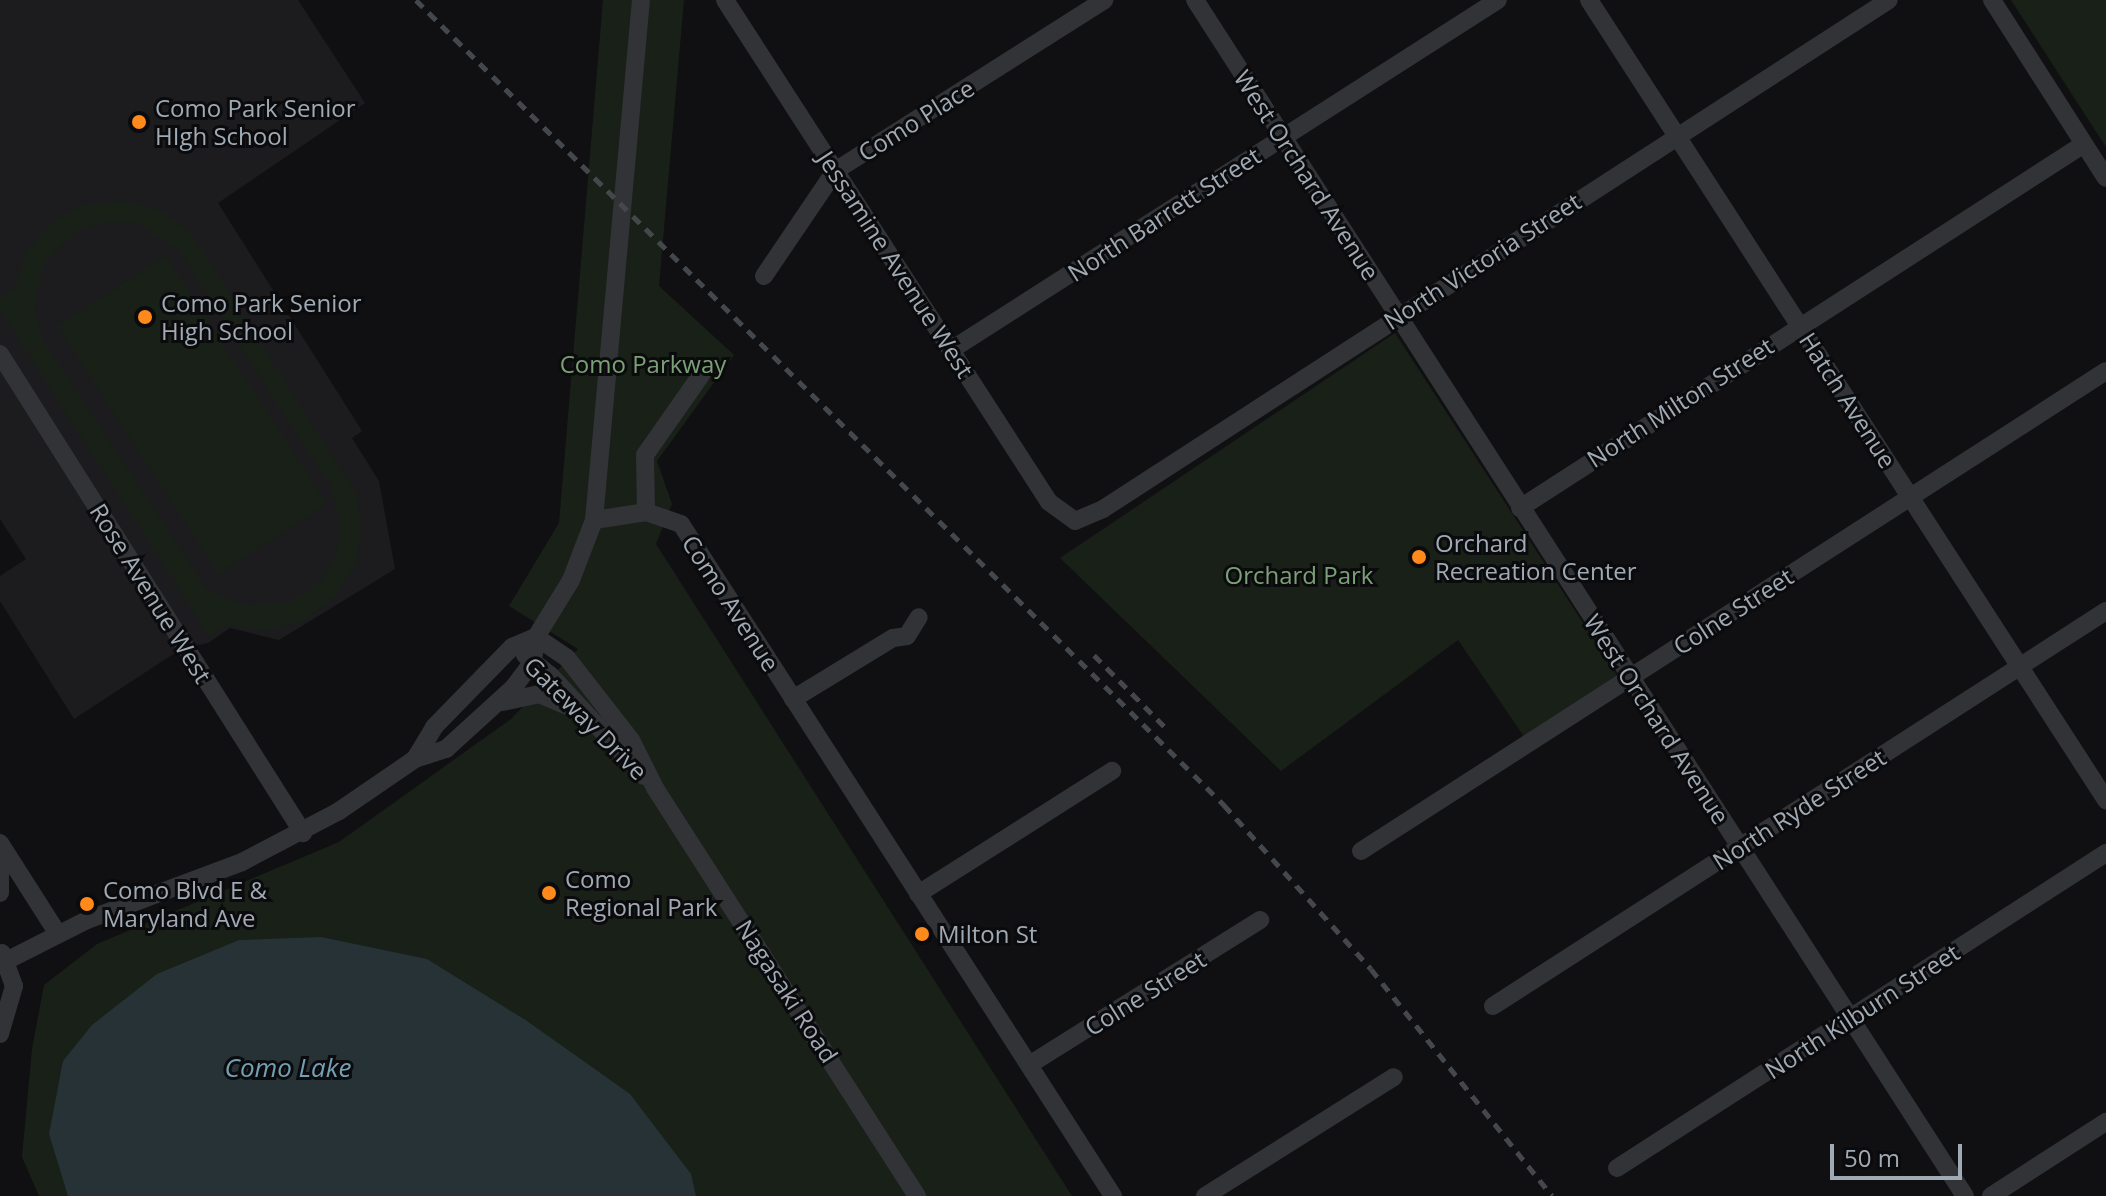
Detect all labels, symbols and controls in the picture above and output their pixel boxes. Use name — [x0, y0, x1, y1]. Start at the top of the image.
street label: West Orchard Avenue — [1228, 65, 1386, 285]
street label: Como Place — [853, 73, 979, 167]
place label: Como Park Senior HIgh School — [155, 94, 356, 150]
marker: Como Park Senior HIgh School — [130, 113, 148, 131]
street label: North Barrett Street — [1062, 141, 1266, 287]
street label: Jessamine Avenue West — [812, 145, 980, 383]
street label: North Victoria Street — [1378, 187, 1586, 335]
place label: Como Park Senior High School — [161, 289, 362, 345]
marker: Como Park Senior High School — [136, 308, 154, 326]
street label: Hatch Avenue — [1794, 327, 1902, 473]
street label: North Milton Street — [1581, 331, 1779, 473]
park label: Como Parkway — [560, 350, 726, 378]
street label: Rose Avenue West — [84, 498, 218, 688]
place label: Orchard Recreation Center — [1435, 529, 1637, 585]
street label: Como Avenue — [676, 530, 786, 676]
marker: Orchard Recreation Center — [1410, 548, 1428, 566]
park label: Orchard Park — [1225, 561, 1373, 589]
street label: Colne Street — [1668, 562, 1798, 660]
street label: West Orchard Avenue — [1578, 609, 1736, 829]
street label: Gateway Drive — [519, 651, 653, 785]
street label: North Ryde Street — [1707, 742, 1891, 876]
place label: Como Regional Park — [565, 865, 717, 921]
place label: Como Blvd E & Maryland Ave — [103, 876, 267, 932]
marker: Como Regional Park — [540, 884, 558, 902]
marker: Como Blvd E & Maryland Ave — [78, 895, 96, 913]
street label: Nagasaki Road — [730, 914, 844, 1068]
place label: Milton St — [938, 920, 1037, 948]
marker: Milton St — [913, 925, 931, 943]
street label: North Kilburn Street — [1759, 937, 1965, 1085]
street label: Colne Street — [1079, 944, 1211, 1042]
water label: Como Lake — [225, 1052, 351, 1084]
scale bar — [1834, 1128, 1966, 1178]
text: 50 m — [1844, 1141, 1900, 1174]

